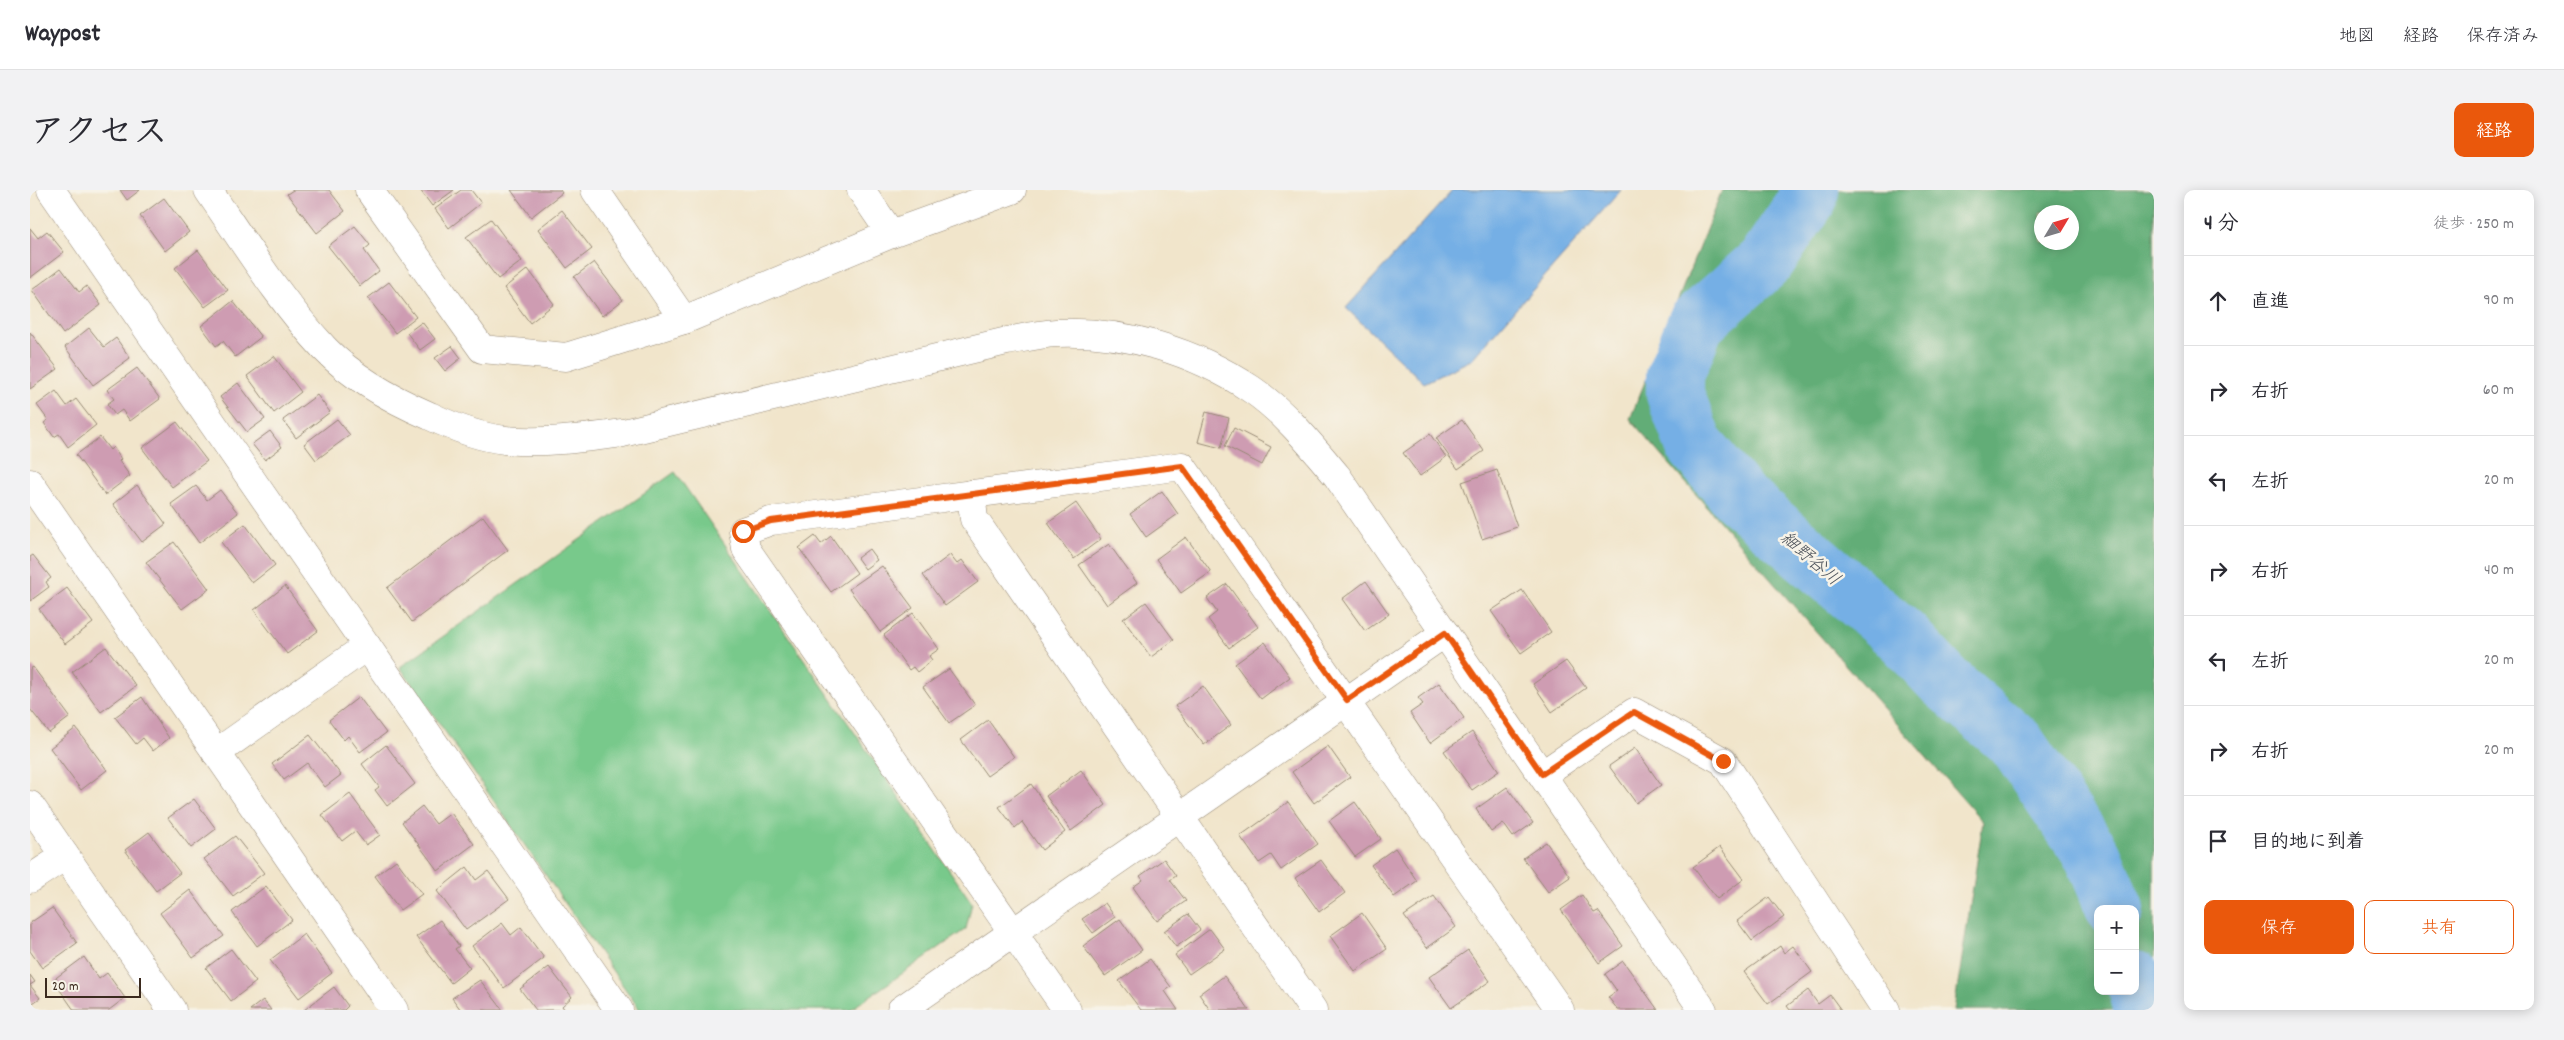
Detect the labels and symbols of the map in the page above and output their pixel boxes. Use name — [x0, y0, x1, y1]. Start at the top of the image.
north arrow — [2034, 205, 2079, 250]
route start — [732, 520, 755, 543]
water label: 細野谷川 — [1774, 527, 1845, 593]
route end — [1712, 750, 1735, 773]
scale bar — [45, 975, 141, 998]

